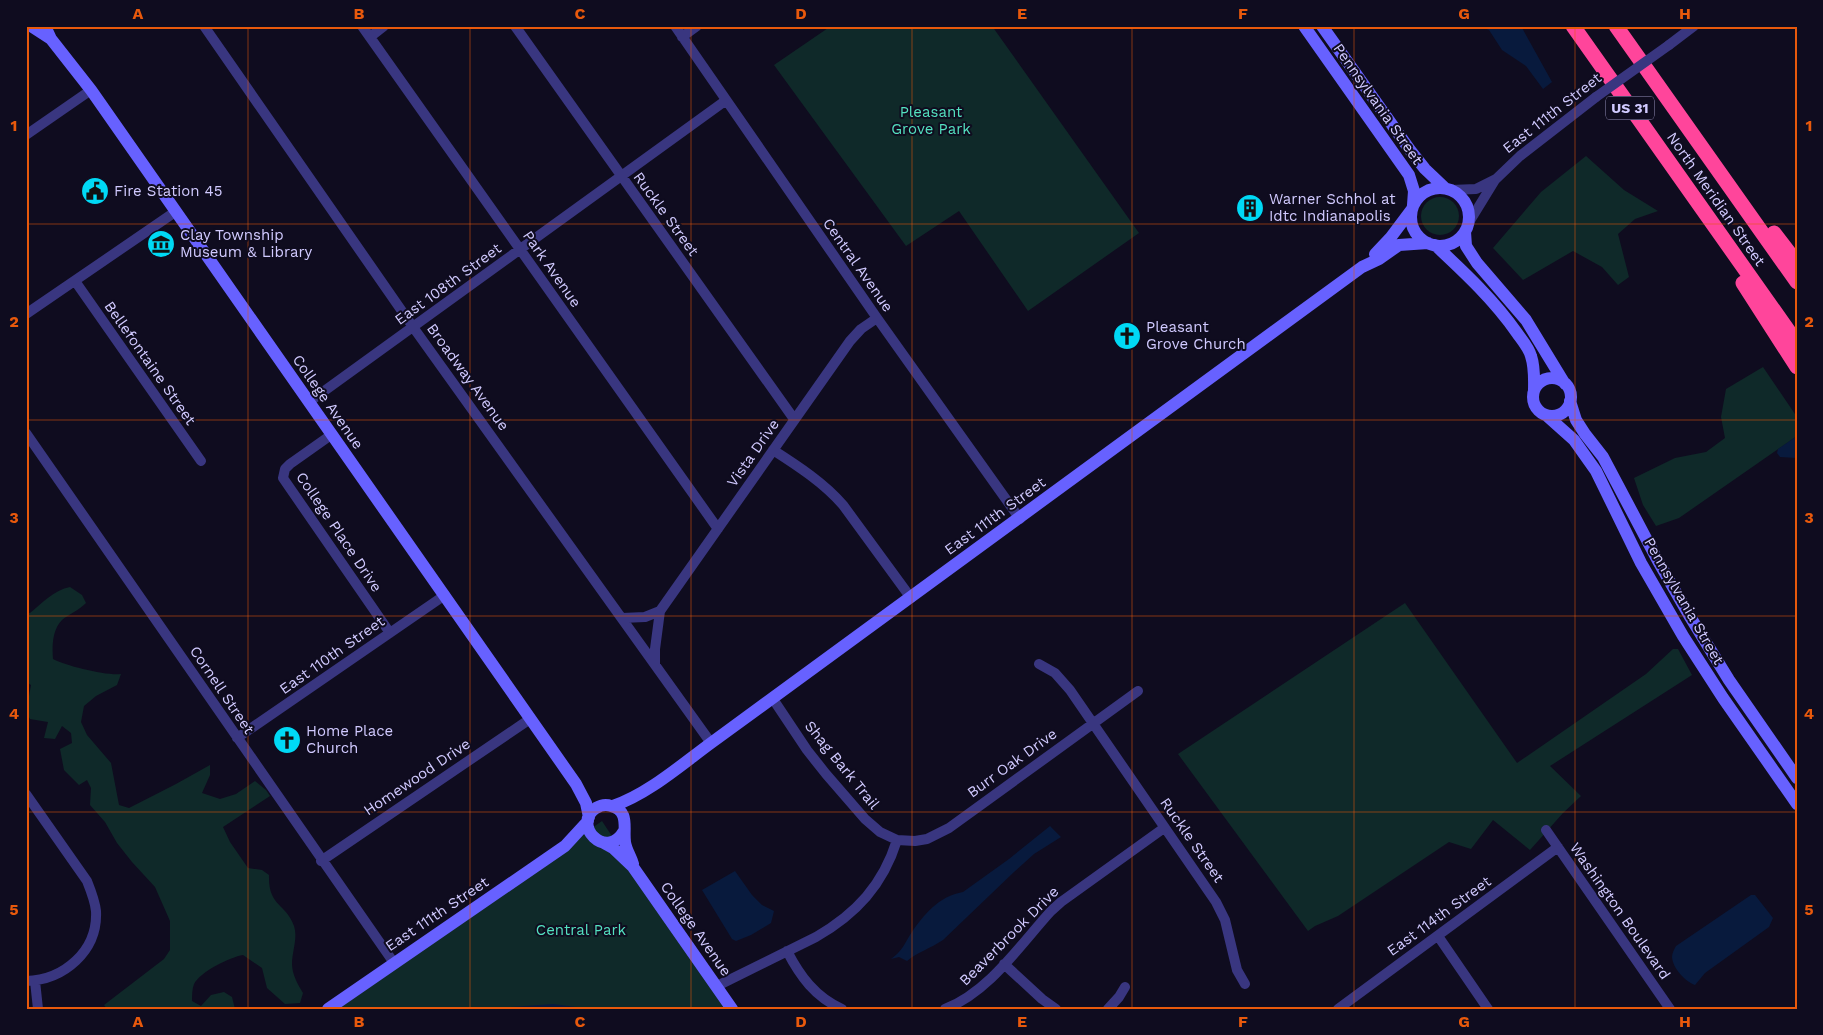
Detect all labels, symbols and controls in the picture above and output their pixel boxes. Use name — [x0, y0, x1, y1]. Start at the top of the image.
text: A — [133, 4, 144, 23]
text: B — [354, 4, 365, 23]
text: C — [575, 4, 586, 23]
text: D — [795, 4, 807, 23]
text: E — [1017, 4, 1027, 23]
text: F — [1238, 4, 1248, 23]
text: G — [1458, 4, 1470, 23]
text: H — [1679, 4, 1691, 23]
street label: Pennsylvania Street — [1329, 40, 1427, 169]
street label: East 111th Street — [1499, 68, 1606, 157]
road number: US 31 — [1606, 96, 1654, 120]
park label: Pleasant Grove Park — [891, 103, 971, 138]
text: 1 — [11, 116, 17, 135]
text: 1 — [1806, 116, 1812, 135]
street label: North Meridian Street — [1663, 129, 1769, 270]
street label: Ruckle Street — [629, 168, 703, 260]
public building icon: Fire Station 45 — [80, 176, 110, 206]
place label: Fire Station 45 — [114, 182, 222, 200]
place label: Warner Schhol at Idtc Indianapolis — [1269, 190, 1396, 225]
building icon: Warner Schhol at Idtc Indianapolis — [1235, 193, 1265, 223]
street label: Central Avenue — [819, 215, 897, 315]
place label: Clay Township Museum & Library — [180, 226, 313, 261]
street label: Park Avenue — [519, 227, 585, 311]
museum icon: Clay Township Museum & Library — [146, 229, 176, 259]
street label: East 108th Street — [391, 239, 505, 329]
street label: Bellefontaine Street — [100, 298, 200, 429]
text: 2 — [9, 312, 19, 331]
text: 2 — [1804, 312, 1814, 331]
place label: Pleasant Grove Church — [1146, 318, 1246, 353]
street label: Broadway Avenue — [423, 320, 513, 434]
church icon: Pleasant Grove Church — [1112, 321, 1142, 351]
street label: College Avenue — [289, 351, 367, 453]
street label: Vista Drive — [723, 416, 783, 490]
street label: College Place Drive — [292, 469, 386, 595]
street label: East 111th Street — [941, 473, 1050, 559]
text: 3 — [9, 508, 19, 527]
text: 3 — [1804, 508, 1814, 527]
street label: Pennsylvania Street — [1640, 534, 1728, 668]
street label: East 110th Street — [276, 612, 389, 698]
street label: Cornell Street — [186, 643, 258, 738]
text: 4 — [9, 704, 19, 723]
text: 4 — [1804, 704, 1814, 723]
street label: Shag Bark Trail — [801, 717, 883, 813]
place label: Home Place Church — [306, 722, 393, 757]
street label: Burr Oak Drive — [964, 724, 1060, 802]
church icon: Home Place Church — [272, 725, 302, 755]
street label: Homewood Drive — [360, 735, 474, 819]
street label: Ruckle Street — [1156, 794, 1228, 886]
street label: Washington Boulevard — [1566, 839, 1674, 983]
street label: East 111th Street — [382, 872, 493, 955]
street label: East 114th Street — [1384, 872, 1495, 960]
street label: College Avenue — [657, 878, 735, 980]
street label: Beaverbrook Drive — [956, 883, 1062, 989]
text: 5 — [9, 900, 19, 919]
text: 5 — [1804, 900, 1814, 919]
park label: Central Park — [536, 921, 627, 939]
text: A — [133, 1012, 144, 1031]
text: B — [354, 1012, 365, 1031]
text: C — [575, 1012, 586, 1031]
text: D — [795, 1012, 807, 1031]
text: E — [1017, 1012, 1027, 1031]
text: F — [1238, 1012, 1248, 1031]
text: G — [1458, 1012, 1470, 1031]
text: H — [1679, 1012, 1691, 1031]

